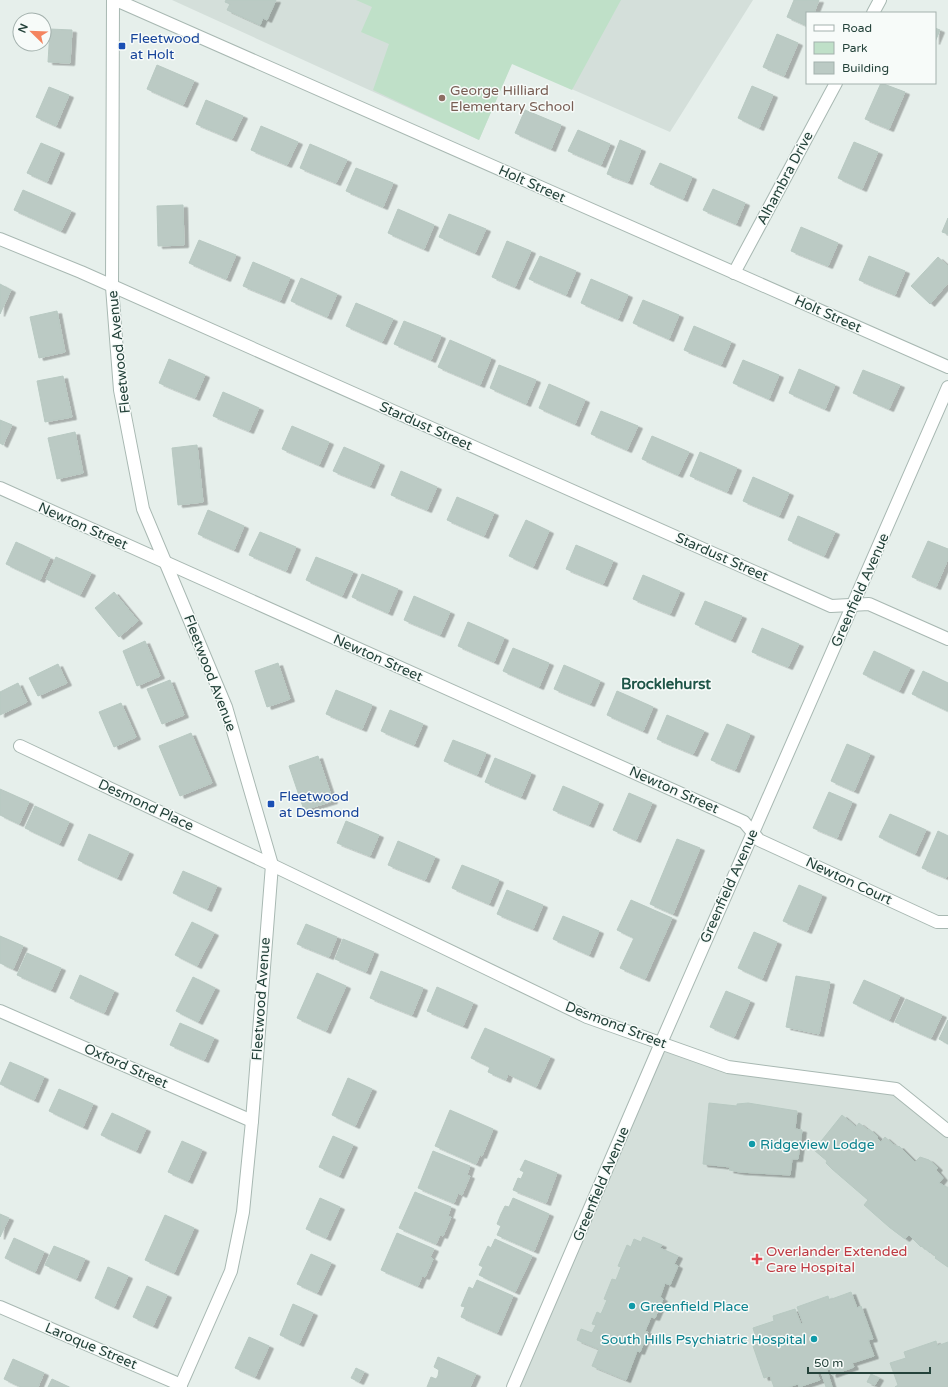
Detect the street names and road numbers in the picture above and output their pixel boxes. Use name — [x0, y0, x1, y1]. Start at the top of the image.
street label: Alhambra Drive — [753, 128, 817, 228]
street label: Holt Street — [496, 162, 569, 207]
street label: Fleetwood Avenue — [104, 290, 134, 414]
street label: Holt Street — [792, 292, 865, 337]
street label: Stardust Street — [377, 398, 476, 454]
street label: Newton Street — [36, 499, 131, 554]
street label: Stardust Street — [673, 529, 772, 585]
street label: Greenfield Avenue — [827, 530, 893, 650]
street label: Fleetwood Avenue — [180, 612, 240, 734]
street label: Newton Street — [331, 631, 426, 686]
street label: Newton Street — [627, 763, 722, 818]
street label: Desmond Place — [96, 775, 196, 835]
street label: Greenfield Avenue — [696, 826, 762, 946]
street label: Newton Court — [803, 854, 896, 909]
street label: Fleetwood Avenue — [248, 937, 274, 1061]
street label: Desmond Street — [563, 998, 670, 1052]
street label: Oxford Street — [81, 1040, 171, 1092]
street label: Greenfield Avenue — [569, 1124, 633, 1244]
street label: Laroque Street — [42, 1319, 140, 1373]

